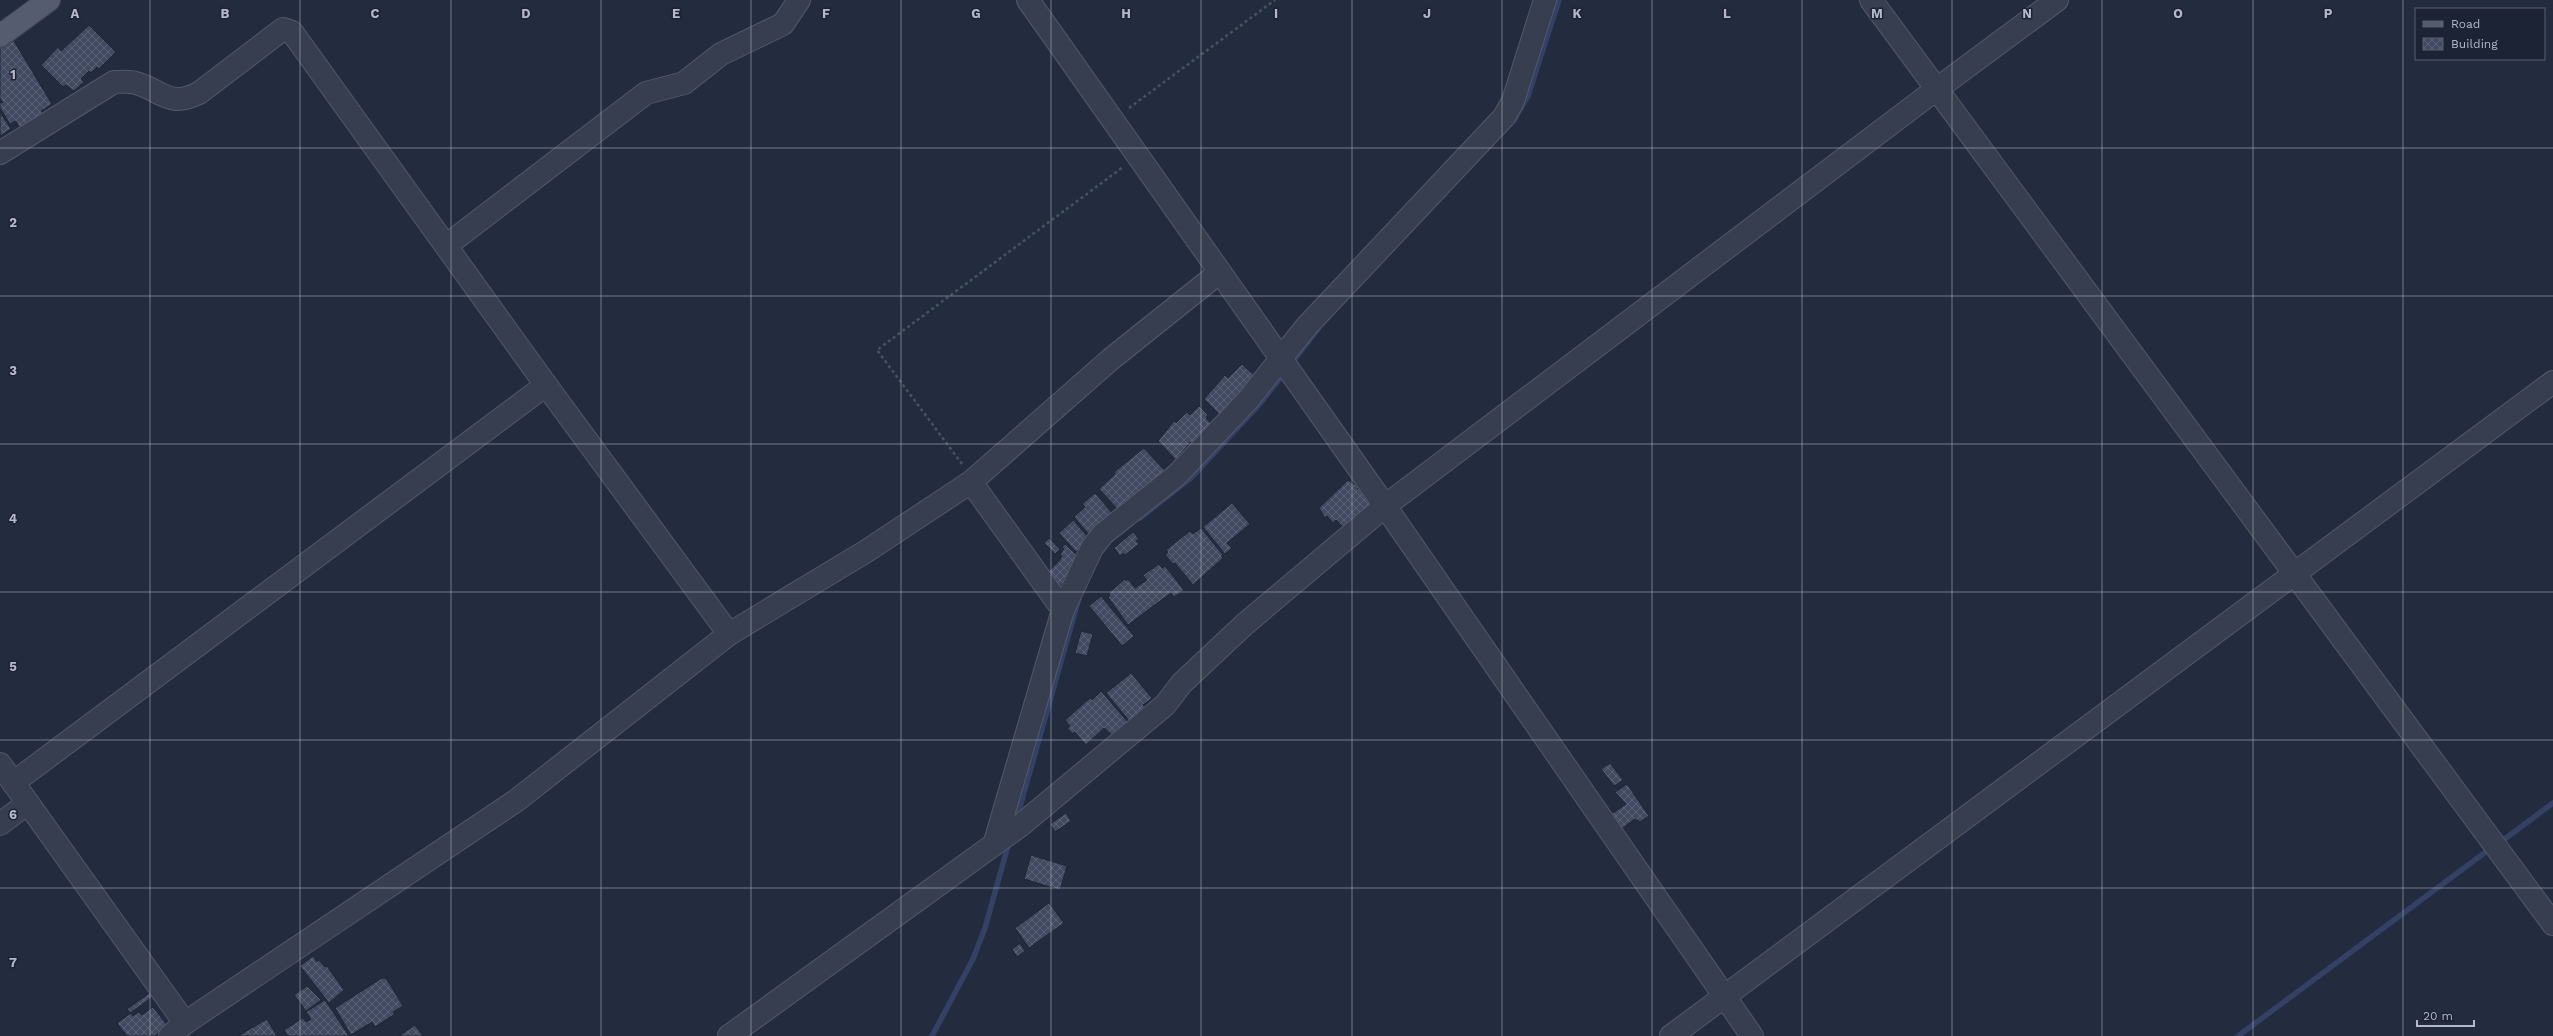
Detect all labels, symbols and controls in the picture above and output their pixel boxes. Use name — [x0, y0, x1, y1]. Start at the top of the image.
text: A — [71, 6, 80, 21]
text: B — [221, 6, 230, 21]
text: C — [371, 6, 380, 21]
text: D — [521, 6, 531, 21]
text: E — [672, 6, 680, 21]
text: F — [822, 6, 830, 21]
text: G — [971, 6, 981, 21]
text: H — [1121, 6, 1131, 21]
text: I — [1274, 6, 1278, 21]
text: J — [1423, 6, 1431, 21]
text: K — [1572, 6, 1582, 21]
text: L — [1723, 6, 1731, 21]
text: M — [1871, 6, 1883, 21]
text: N — [2022, 6, 2032, 21]
text: O — [2173, 6, 2183, 21]
text: P — [2324, 6, 2333, 21]
legend — [2415, 8, 2545, 60]
text: Road — [2451, 17, 2480, 31]
text: Building — [2451, 37, 2498, 51]
text: 1 — [10, 67, 16, 82]
text: 2 — [9, 215, 17, 230]
text: 3 — [9, 363, 17, 378]
text: 4 — [9, 511, 18, 526]
text: 5 — [9, 659, 17, 674]
text: 6 — [9, 807, 17, 822]
text: 7 — [9, 955, 17, 970]
scale bar — [2417, 1002, 2474, 1028]
text: 20 m — [2423, 1009, 2453, 1023]

